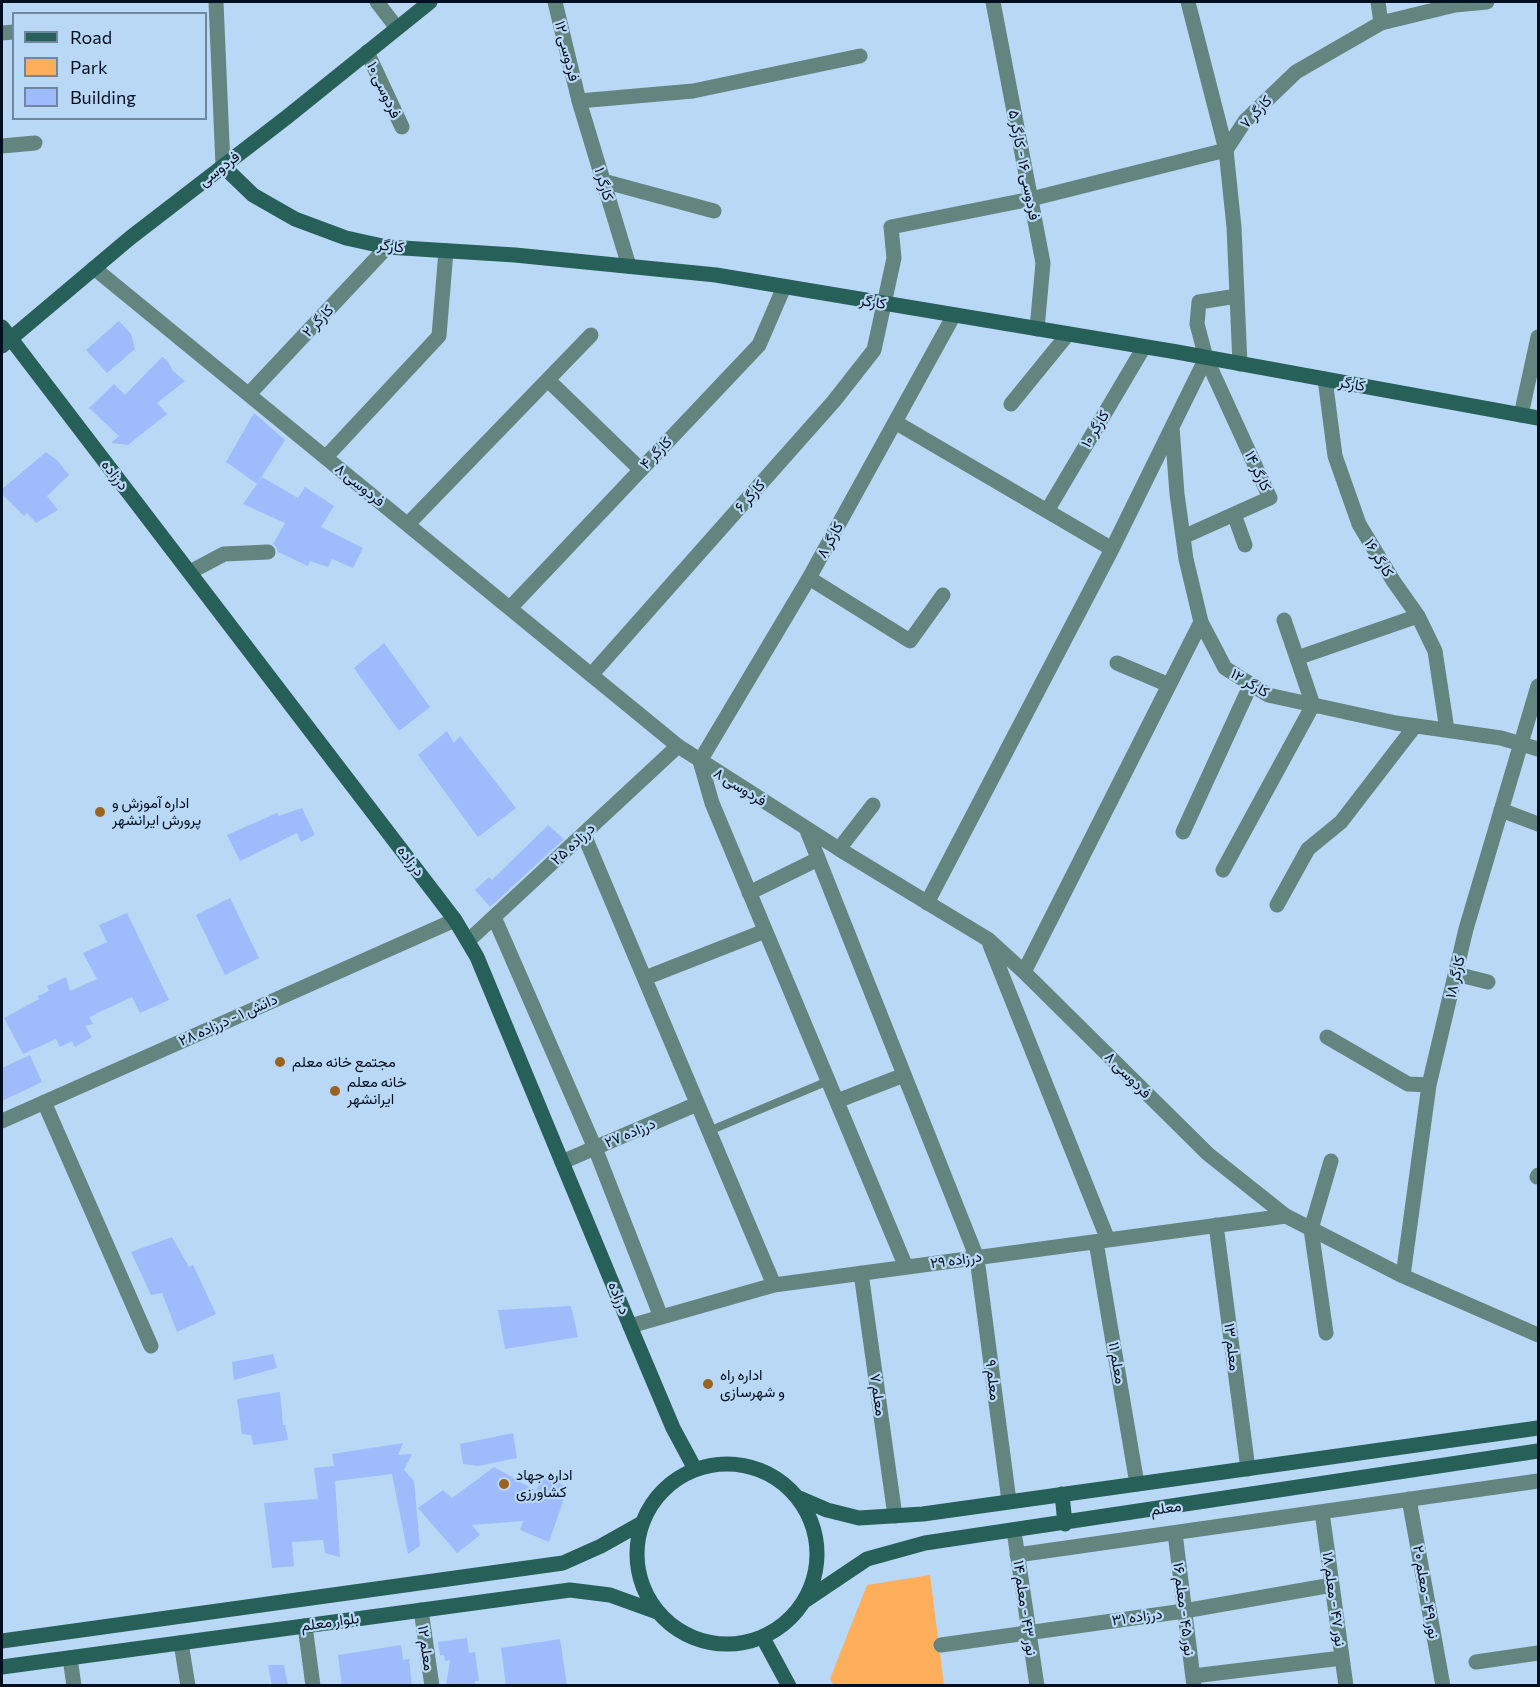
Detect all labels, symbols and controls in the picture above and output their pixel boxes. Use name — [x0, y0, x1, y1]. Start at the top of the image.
legend — [12, 12, 207, 120]
street label: فردوسی ۱۲ — [551, 19, 583, 83]
text: Road — [70, 26, 112, 48]
text: Park — [70, 56, 108, 78]
street label: فردوسی ۱۰ — [363, 59, 405, 121]
text: Building — [70, 86, 136, 108]
street label: کارگر ۷ — [1236, 92, 1276, 132]
street label: فردوسی ۱۶ - کارگر ۵ — [1004, 108, 1044, 222]
street label: فردوسی — [195, 147, 243, 191]
street label: کارگر ۱ — [590, 165, 618, 203]
street label: کارگر — [377, 235, 405, 257]
street label: کارگر — [858, 291, 888, 313]
street label: کارگر ۲ — [299, 301, 337, 341]
street label: کارگر — [1337, 373, 1367, 395]
street label: کارگر ۱۰ — [1077, 407, 1113, 451]
street label: کارگر ۴ — [636, 433, 676, 473]
street label: کارگر ۱۴ — [1241, 448, 1275, 494]
street label: درزاده — [97, 456, 133, 494]
street label: فردوسی ۸ — [332, 460, 388, 510]
street label: کارگر ۶ — [731, 476, 769, 516]
street label: کارگر ۸ — [813, 519, 847, 561]
street label: کارگر ۱۶ — [1361, 536, 1397, 580]
street label: کارگر ۱۲ — [1227, 665, 1273, 701]
street label: فردوسی ۸ — [710, 764, 770, 810]
place label: اداره آموزش و پرورش ایرانشهر — [112, 794, 201, 829]
marker: اداره آموزش و پرورش ایرانشهر — [93, 805, 107, 819]
street label: درزاده ۲۵ — [547, 819, 599, 869]
street label: درزاده — [394, 842, 428, 880]
street label: کارگر ۱۸ — [1441, 954, 1469, 1000]
street label: دانش ۱ - درزاده ۲۸ — [176, 990, 280, 1050]
street label: فردوسی ۸ — [1101, 1048, 1155, 1102]
place label: مجتمع خانه معلم — [292, 1053, 396, 1071]
marker: مجتمع خانه معلم — [273, 1055, 287, 1069]
place label: خانه معلم ایرانشهر — [347, 1073, 407, 1108]
marker: خانه معلم ایرانشهر — [328, 1084, 342, 1098]
street label: درزاده ۲۷ — [602, 1114, 658, 1152]
street label: درزاده ۲۹ — [929, 1247, 983, 1273]
street label: درزاده — [604, 1279, 634, 1317]
street label: معلم ۱۳ — [1220, 1322, 1244, 1372]
street label: معلم ۱۱ — [1104, 1341, 1130, 1385]
street label: معلم ۹ — [982, 1359, 1004, 1401]
place label: اداره راه و شهرسازی — [720, 1366, 785, 1401]
street label: معلم ۷ — [866, 1373, 890, 1417]
marker: اداره راه و شهرسازی — [701, 1377, 715, 1391]
place label: اداره جهاد کشاورزی — [516, 1466, 573, 1501]
marker: اداره جهاد کشاورزی — [497, 1477, 511, 1491]
street label: معلم — [1149, 1497, 1183, 1519]
street label: نور ۴۹ - معلم ۲۰ — [1409, 1544, 1443, 1640]
street label: نور ۴۷ - معلم ۱۸ — [1318, 1551, 1350, 1647]
street label: نور ۴۳ - معلم ۱۴ — [1009, 1559, 1041, 1657]
street label: نور ۴۵ - معلم ۱۶ — [1169, 1561, 1199, 1657]
street label: درزاده ۳۱ — [1111, 1605, 1163, 1629]
street label: بلوار معلم — [300, 1609, 360, 1635]
street label: معلم ۱۲ — [414, 1624, 438, 1672]

